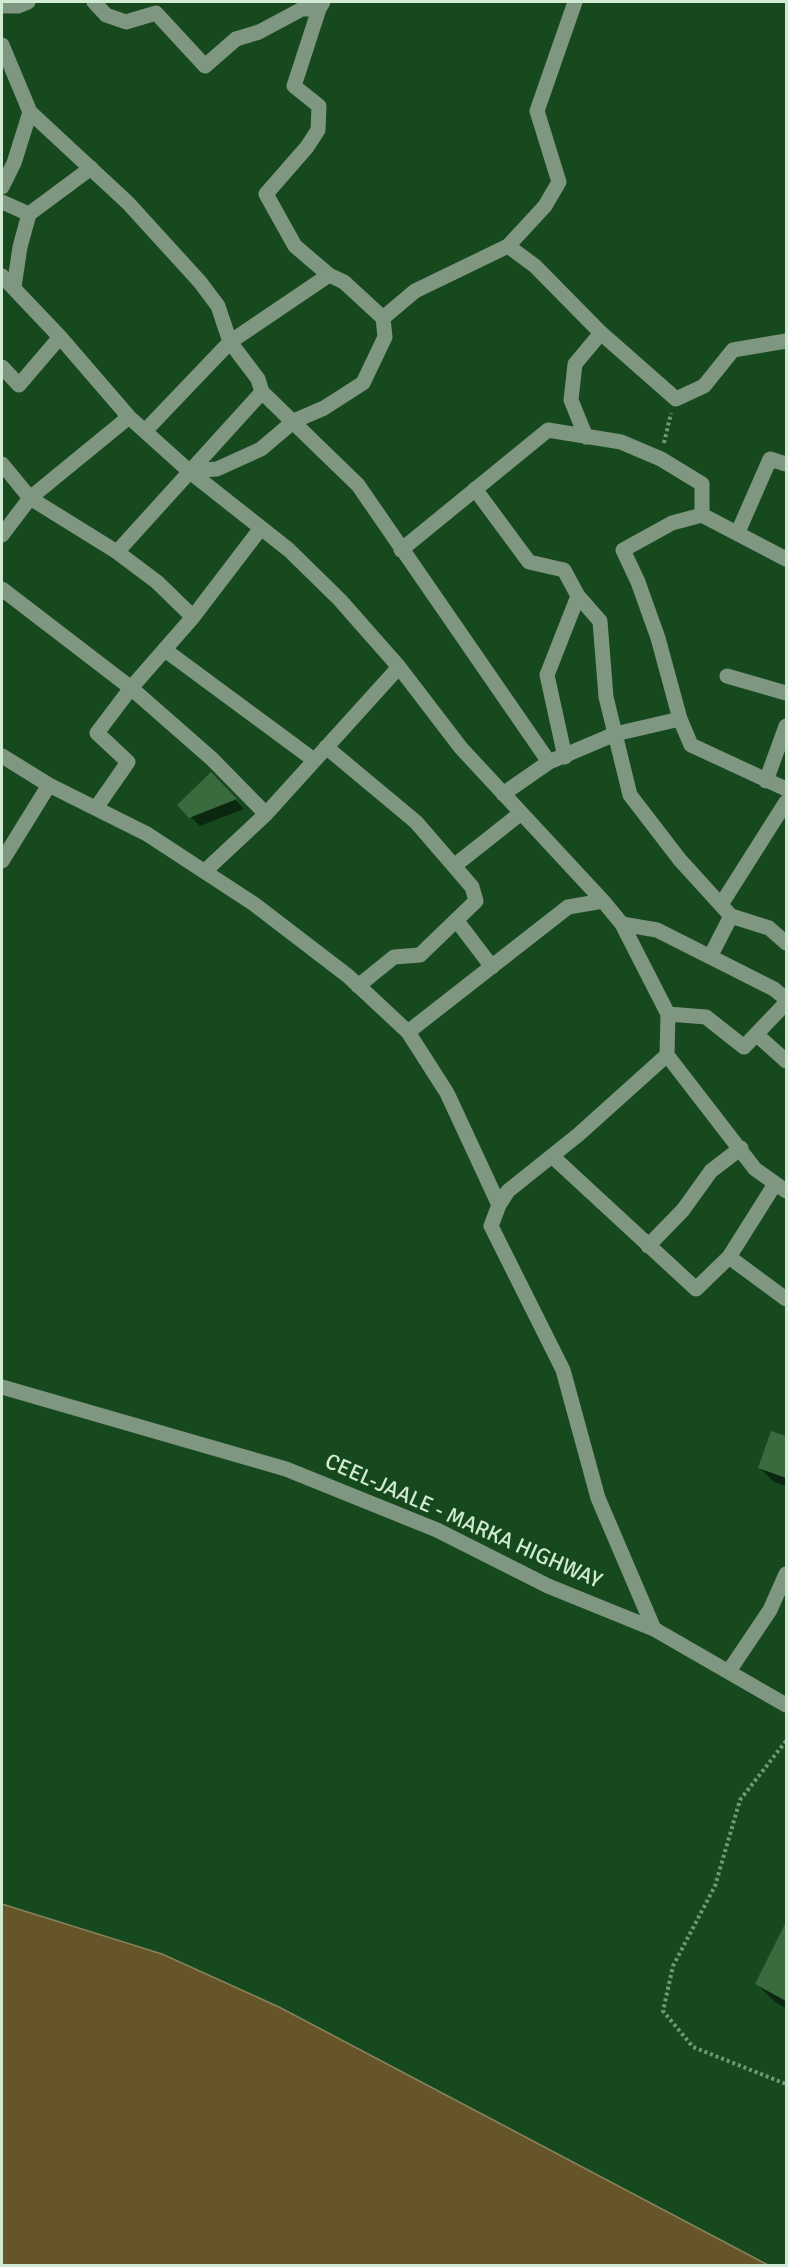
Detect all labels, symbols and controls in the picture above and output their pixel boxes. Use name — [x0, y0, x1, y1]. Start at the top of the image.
street label: CEEL-JAALE - MARKA HIGHWAY — [320, 1449, 606, 1595]

